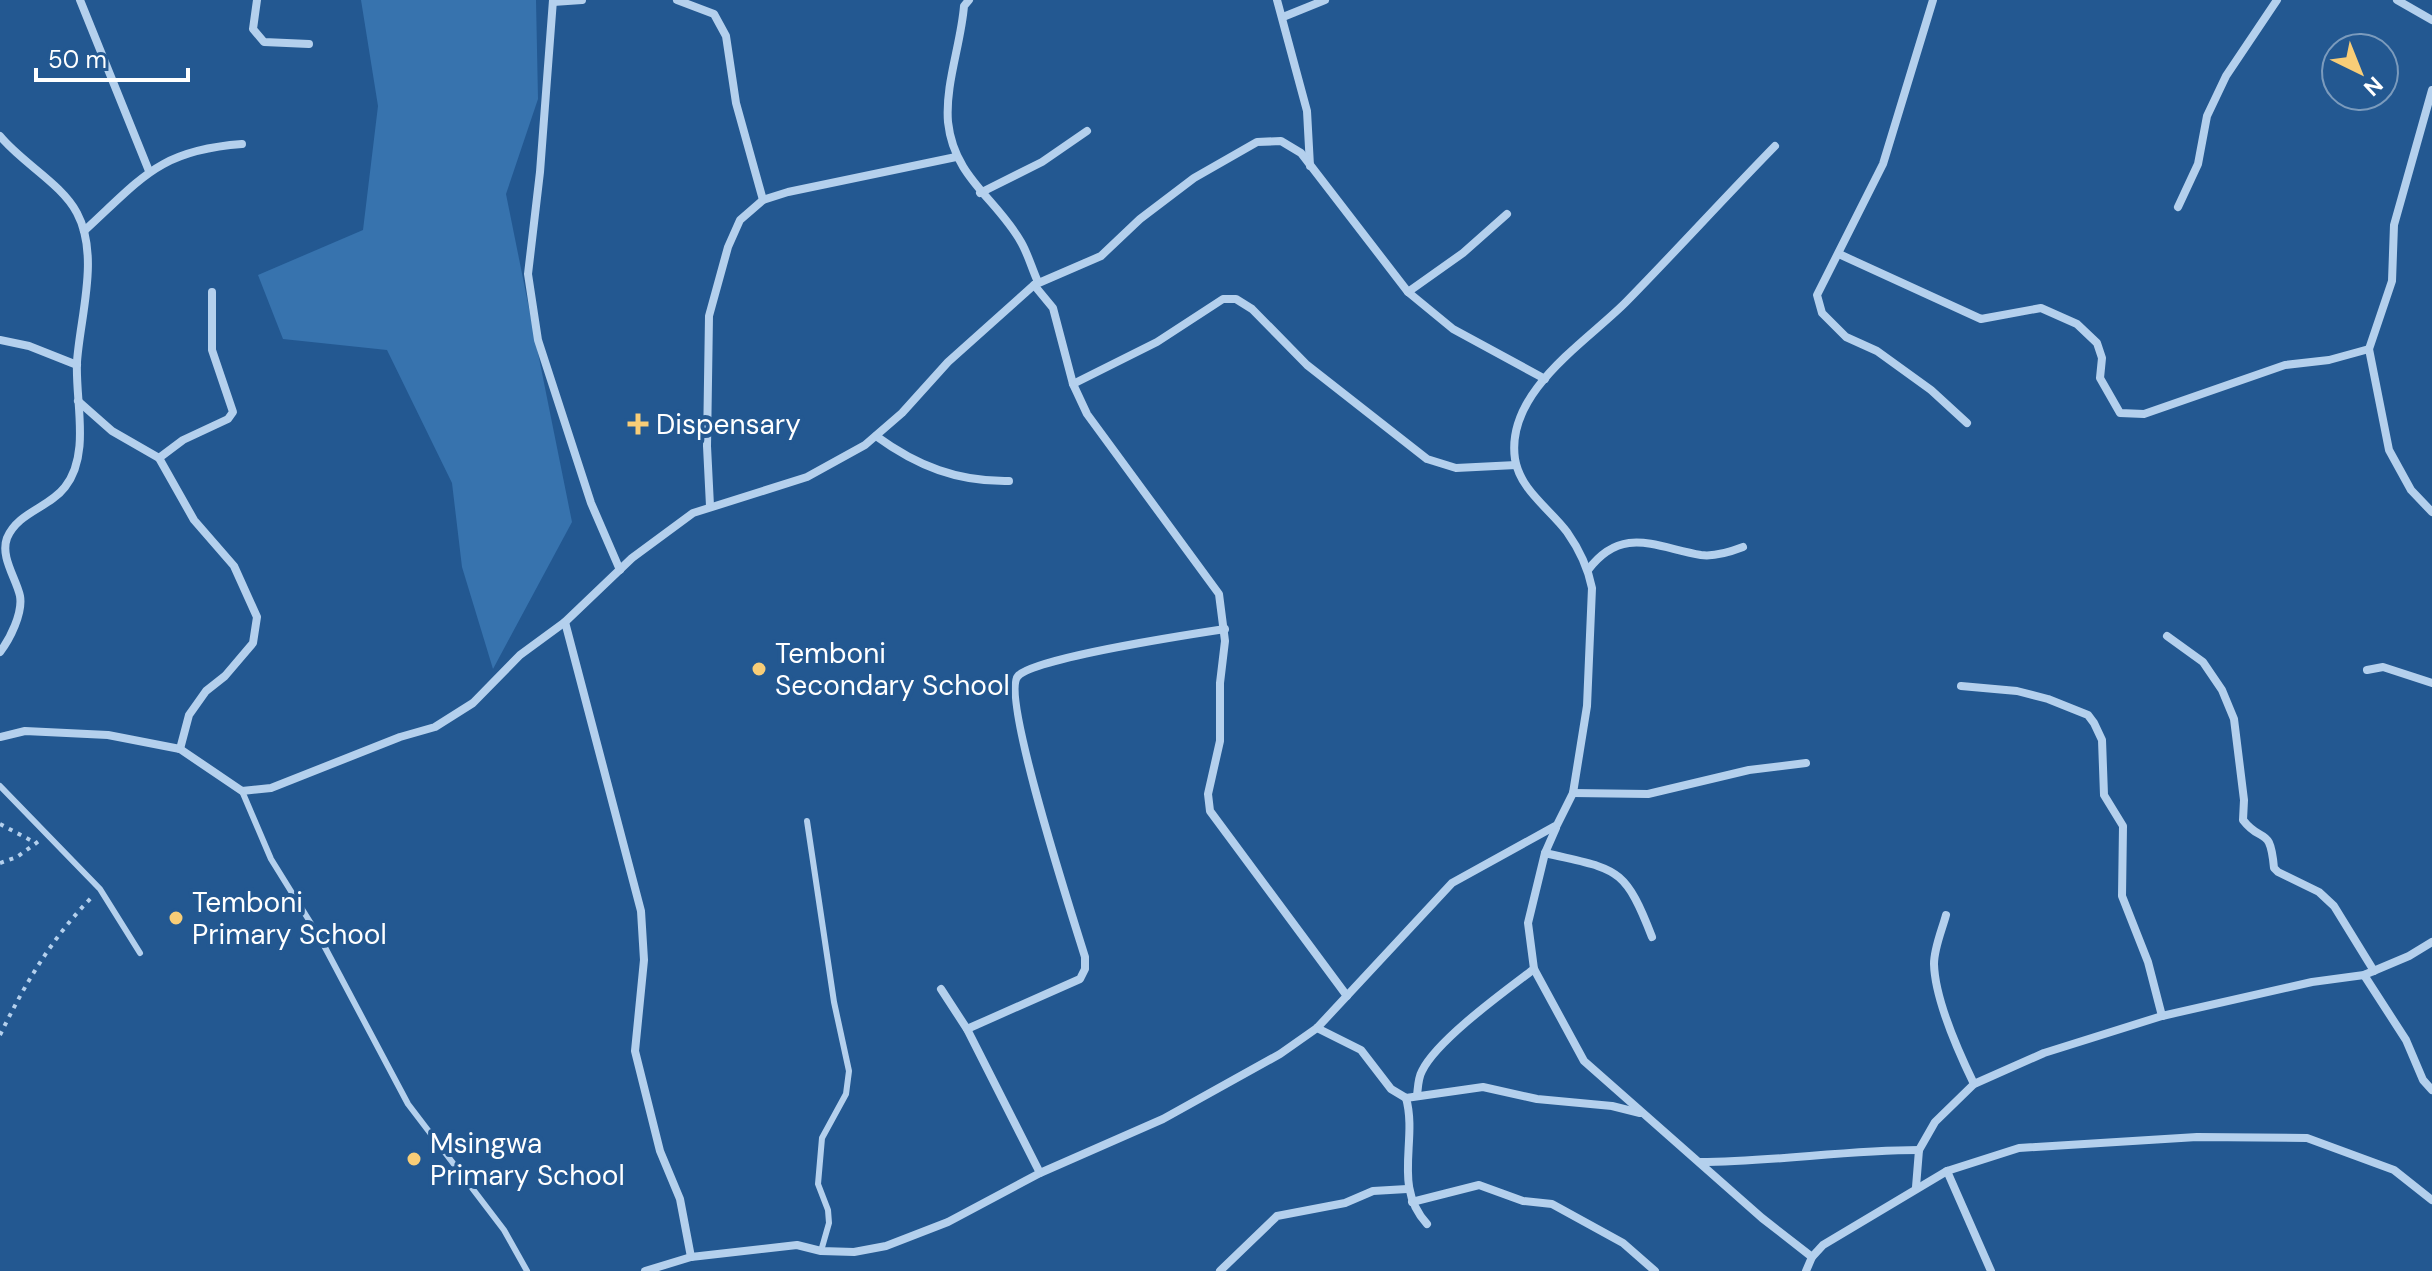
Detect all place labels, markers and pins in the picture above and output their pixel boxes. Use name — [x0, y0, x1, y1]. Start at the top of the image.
place label: Dispensary — [656, 406, 801, 443]
marker: Dispensary — [627, 413, 649, 435]
place label: Temboni Secondary School — [775, 635, 1010, 704]
marker: Temboni Secondary School — [750, 660, 768, 678]
place label: Temboni Primary School — [192, 884, 387, 953]
marker: Temboni Primary School — [167, 909, 185, 927]
place label: Msingwa Primary School — [430, 1125, 625, 1194]
marker: Msingwa Primary School — [405, 1150, 423, 1168]

